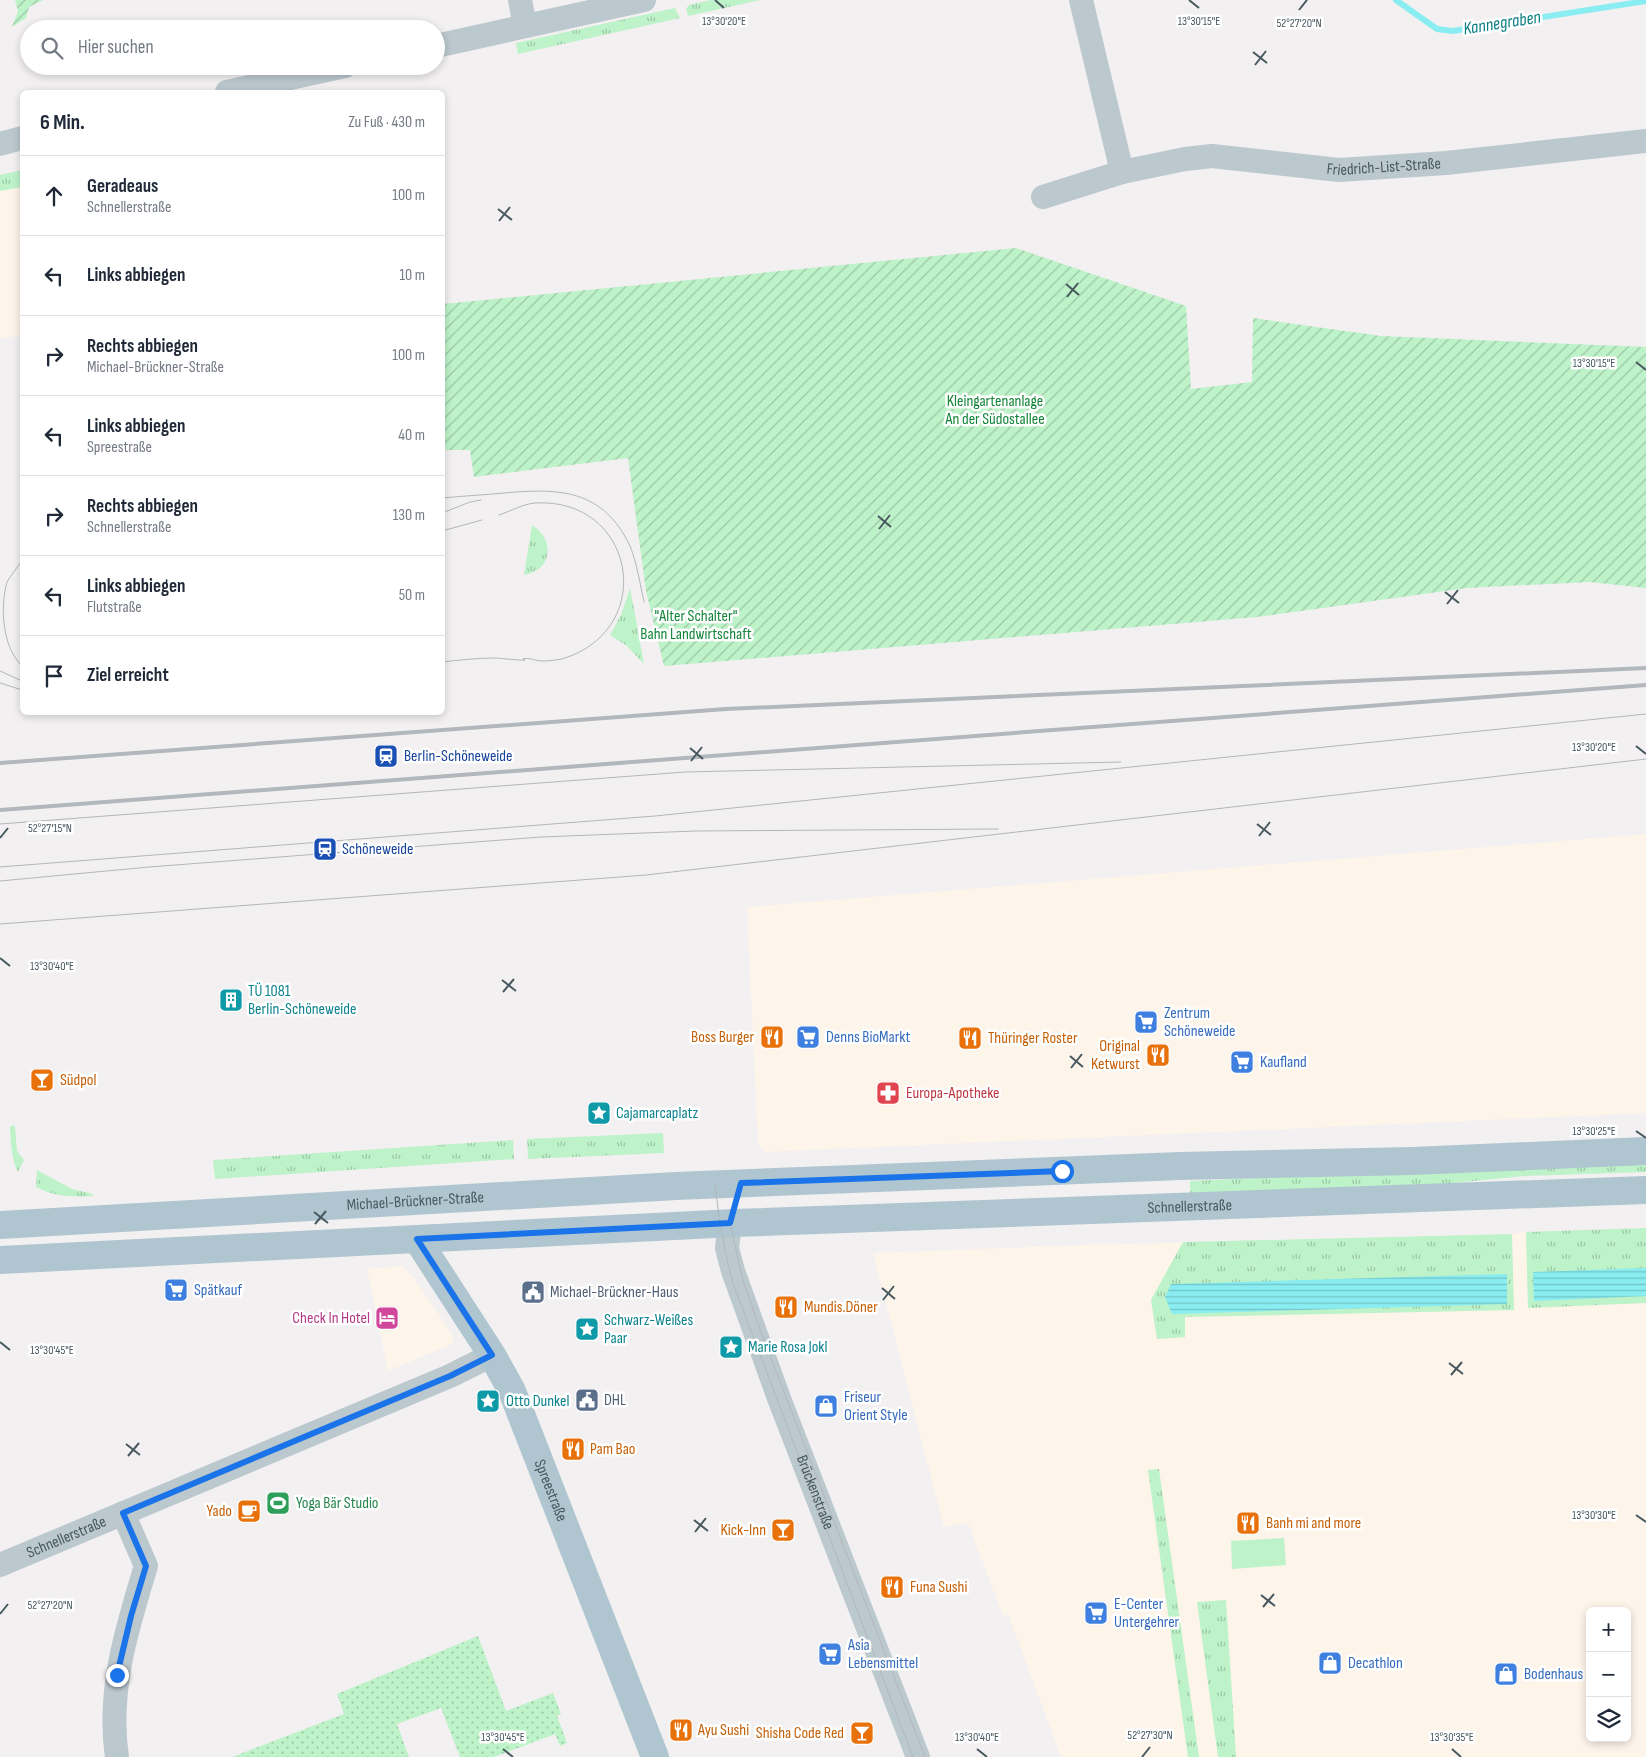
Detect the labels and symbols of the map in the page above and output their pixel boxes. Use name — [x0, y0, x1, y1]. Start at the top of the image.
water label: Kannegraben — [1462, 6, 1543, 39]
text: 13°30'20"E — [702, 14, 746, 29]
text: 13°30'15"E — [1178, 14, 1220, 29]
text: 52°27'20"N — [1276, 16, 1322, 31]
street label: Friedrich-List-Straße — [1326, 154, 1441, 180]
text: 13°30'15"E — [1573, 356, 1615, 371]
park label: Kleingartenanlage An der Südostallee — [944, 392, 1045, 429]
park label: "Alter Schalter" Bahn Landwirtschaft — [640, 607, 752, 644]
text: 13°30'20"E — [1572, 740, 1616, 755]
station icon: Berlin-Schöneweide — [373, 743, 399, 769]
place label: Berlin-Schöneweide — [404, 747, 512, 766]
text: 52°27'15"N — [28, 821, 72, 836]
station icon: Schöneweide — [312, 836, 338, 862]
place label: Schöneweide — [342, 840, 413, 859]
text: 13°30'40"E — [30, 959, 74, 974]
place label: TÜ 1081 Berlin-Schöneweide — [248, 982, 356, 1019]
building icon: TÜ 1081 Berlin-Schöneweide — [218, 987, 244, 1013]
place label: Zentrum Schöneweide — [1164, 1004, 1235, 1041]
supermarket icon: Zentrum Schöneweide — [1133, 1009, 1159, 1035]
restaurant icon: Boss Burger — [759, 1024, 785, 1050]
supermarket icon: Denns BioMarkt — [795, 1024, 821, 1050]
restaurant icon: Thüringer Roster — [957, 1025, 983, 1051]
place label: Boss Burger — [691, 1028, 754, 1047]
place label: Denns BioMarkt — [826, 1028, 910, 1047]
place label: Thüringer Roster — [988, 1029, 1078, 1048]
place label: Original Ketwurst — [1091, 1037, 1140, 1074]
restaurant icon: Original Ketwurst — [1145, 1042, 1171, 1068]
supermarket icon: Kaufland — [1229, 1049, 1255, 1075]
place label: Kaufland — [1260, 1053, 1307, 1072]
bar icon: Südpol — [29, 1067, 55, 1093]
place label: Südpol — [60, 1071, 96, 1090]
pharmacy icon: Europa-Apotheke — [875, 1080, 901, 1106]
place label: Europa-Apotheke — [906, 1084, 999, 1103]
place icon: Cajamarcaplatz — [586, 1100, 612, 1126]
place label: Cajamarcaplatz — [616, 1104, 699, 1123]
text: 13°30'25"E — [1572, 1124, 1616, 1139]
route start — [1051, 1160, 1074, 1183]
street label: Michael-Brückner-Straße — [346, 1188, 484, 1214]
street label: Schnellerstraße — [1147, 1195, 1232, 1218]
supermarket icon: Spätkauf — [163, 1277, 189, 1303]
public building icon: Michael-Brückner-Haus — [520, 1279, 546, 1305]
place label: Spätkauf — [194, 1281, 242, 1300]
place label: Michael-Brückner-Haus — [550, 1283, 679, 1302]
restaurant icon: Mundis.Döner — [773, 1294, 799, 1320]
place label: Mundis.Döner — [804, 1298, 878, 1317]
hotel icon: Check In Hotel — [374, 1305, 400, 1331]
place label: Check In Hotel — [292, 1309, 370, 1328]
place label: Schwarz-Weißes Paar — [604, 1311, 694, 1348]
place icon: Schwarz-Weißes Paar — [574, 1316, 600, 1342]
place icon: Marie Rosa Jokl — [718, 1334, 744, 1360]
place label: Marie Rosa Jokl — [748, 1338, 827, 1357]
text: 13°30'45"E — [30, 1343, 74, 1358]
public building icon: DHL — [574, 1387, 600, 1413]
place icon: Otto Dunkel — [475, 1388, 501, 1414]
place label: Friseur Orient Style — [844, 1388, 908, 1425]
place label: DHL — [604, 1391, 626, 1410]
place label: Otto Dunkel — [506, 1392, 569, 1411]
shop icon: Friseur Orient Style — [813, 1393, 839, 1419]
restaurant icon: Pam Bao — [560, 1436, 586, 1462]
place label: Pam Bao — [590, 1440, 636, 1459]
street label: Brückenstraße — [792, 1452, 838, 1532]
street label: Spreestraße — [530, 1457, 572, 1524]
sports icon: Yoga Bär Studio — [265, 1490, 291, 1516]
place label: Yoga Bär Studio — [296, 1494, 379, 1513]
cafe icon: Yado — [236, 1498, 262, 1524]
place label: Yado — [207, 1502, 232, 1521]
text: 13°30'30"E — [1572, 1508, 1616, 1523]
restaurant icon: Banh mi and more — [1235, 1510, 1261, 1536]
street label: Schnellerstraße — [24, 1512, 109, 1562]
place label: Banh mi and more — [1266, 1514, 1361, 1533]
bar icon: Kick-Inn — [770, 1517, 796, 1543]
place label: Kick-Inn — [720, 1521, 766, 1540]
restaurant icon: Funa Sushi — [879, 1574, 905, 1600]
place label: Funa Sushi — [910, 1578, 967, 1597]
place label: E-Center Untergehrer — [1114, 1595, 1180, 1632]
text: 52°27'20"N — [27, 1598, 73, 1613]
supermarket icon: E-Center Untergehrer — [1083, 1600, 1109, 1626]
place label: Asia Lebensmittel — [847, 1636, 918, 1673]
supermarket icon: Asia Lebensmittel — [817, 1641, 843, 1667]
shop icon: Decathlon — [1317, 1650, 1343, 1676]
place label: Decathlon — [1348, 1654, 1403, 1673]
shop icon: Bodenhaus — [1493, 1661, 1519, 1687]
route end — [106, 1664, 129, 1687]
place label: Bodenhaus — [1524, 1665, 1583, 1684]
restaurant icon: Ayu Sushi — [668, 1717, 694, 1743]
bar icon: Shisha Code Red — [849, 1720, 875, 1746]
place label: Ayu Sushi — [697, 1721, 749, 1740]
place label: Shisha Code Red — [756, 1724, 844, 1743]
text: 52°27'30"N — [1127, 1728, 1173, 1743]
text: 13°30'45"E — [481, 1730, 525, 1745]
text: 13°30'40"E — [955, 1730, 999, 1745]
text: 13°30'35"E — [1430, 1730, 1474, 1745]

